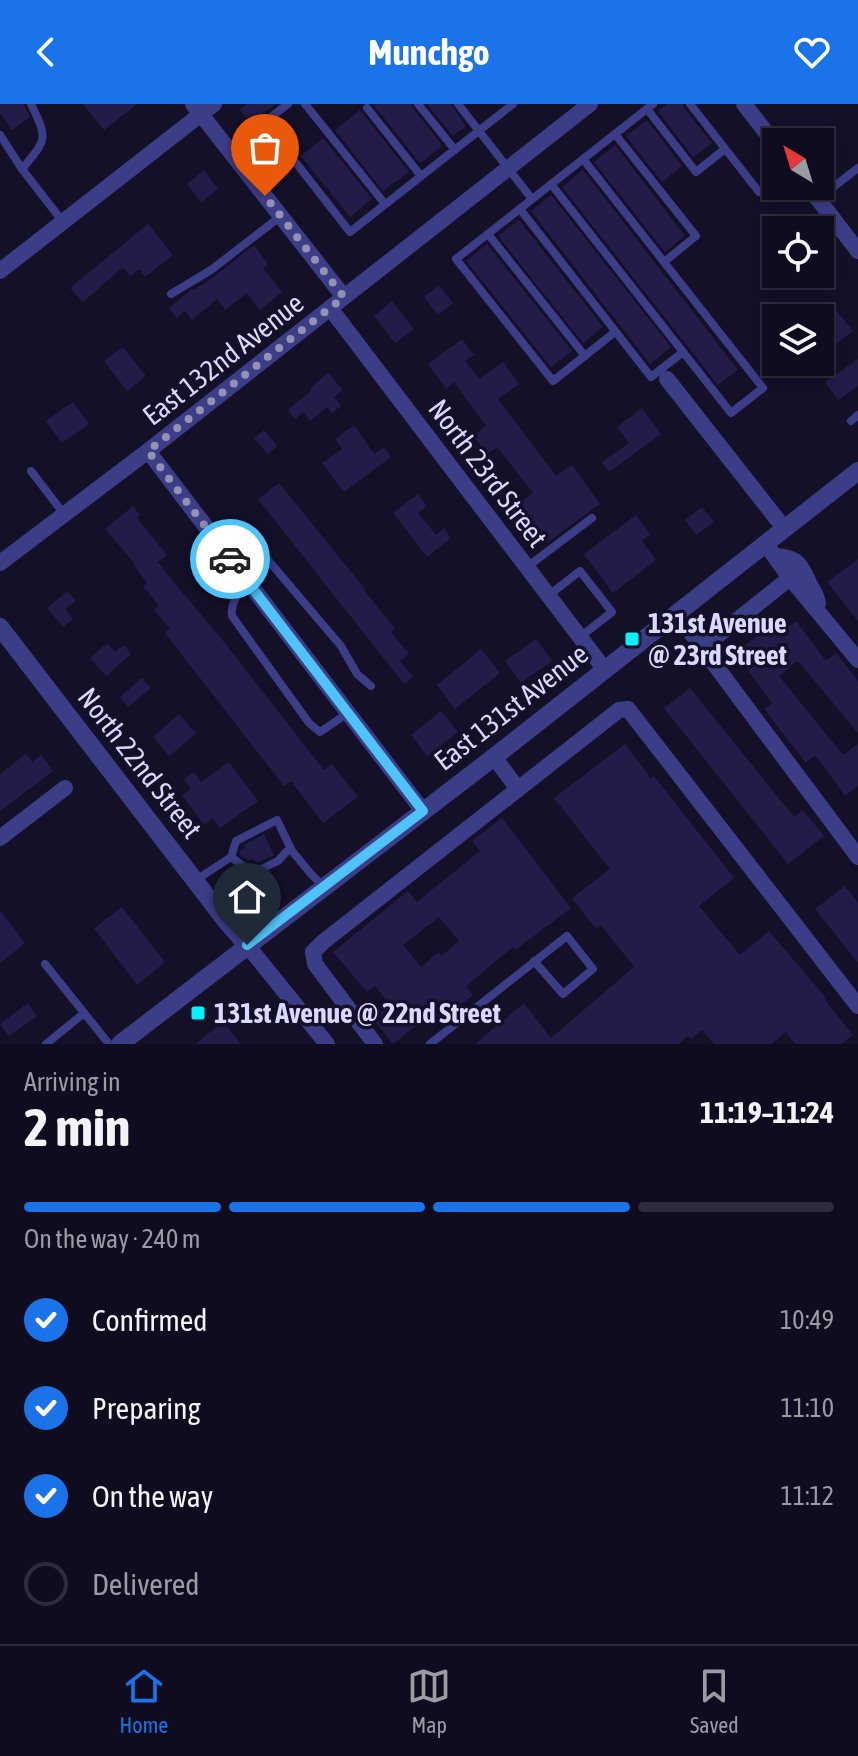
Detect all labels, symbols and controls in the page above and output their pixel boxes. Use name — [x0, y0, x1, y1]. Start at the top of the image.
icon: back — [24, 30, 68, 74]
icon: heart — [790, 30, 834, 74]
text: Munchgo — [368, 31, 490, 73]
pin — [231, 114, 299, 196]
icon: bag — [243, 126, 287, 170]
north arrow — [762, 128, 834, 200]
map controls — [762, 128, 834, 376]
button: locate — [762, 216, 834, 288]
street label: East 132nd Avenue — [137, 287, 309, 431]
button: layers — [762, 304, 834, 376]
street label: North 23rd Street — [422, 393, 554, 553]
courier — [190, 519, 270, 599]
icon: car — [208, 537, 252, 581]
place label: 131st Avenue @ 23rd Street — [648, 607, 787, 671]
marker: 131st Avenue @ 23rd Street — [623, 630, 641, 648]
street label: East 131st Avenue — [428, 637, 594, 777]
street label: North 22nd Street — [71, 682, 209, 844]
pin — [213, 863, 281, 945]
icon: home — [225, 875, 269, 919]
place label: 131st Avenue @ 22nd Street — [214, 997, 501, 1029]
marker: 131st Avenue @ 22nd Street — [189, 1004, 207, 1022]
text: Arriving in — [24, 1067, 121, 1097]
text: 11:19–11:24 — [700, 1095, 834, 1129]
text: 2 min — [24, 1097, 130, 1157]
text: On the way · 240 m — [24, 1224, 201, 1254]
icon: check — [24, 1298, 68, 1342]
text: Confirmed — [92, 1303, 207, 1337]
text: 10:49 — [780, 1305, 834, 1335]
icon: check — [24, 1386, 68, 1430]
text: Preparing — [92, 1391, 201, 1425]
text: 11:10 — [780, 1393, 834, 1423]
icon: check — [24, 1474, 68, 1518]
text: On the way — [92, 1479, 213, 1513]
text: 11:12 — [780, 1481, 834, 1511]
text: Delivered — [92, 1567, 200, 1601]
tab: Home — [119, 1664, 168, 1738]
tab: Map — [407, 1664, 451, 1738]
tab: Saved — [690, 1664, 739, 1738]

